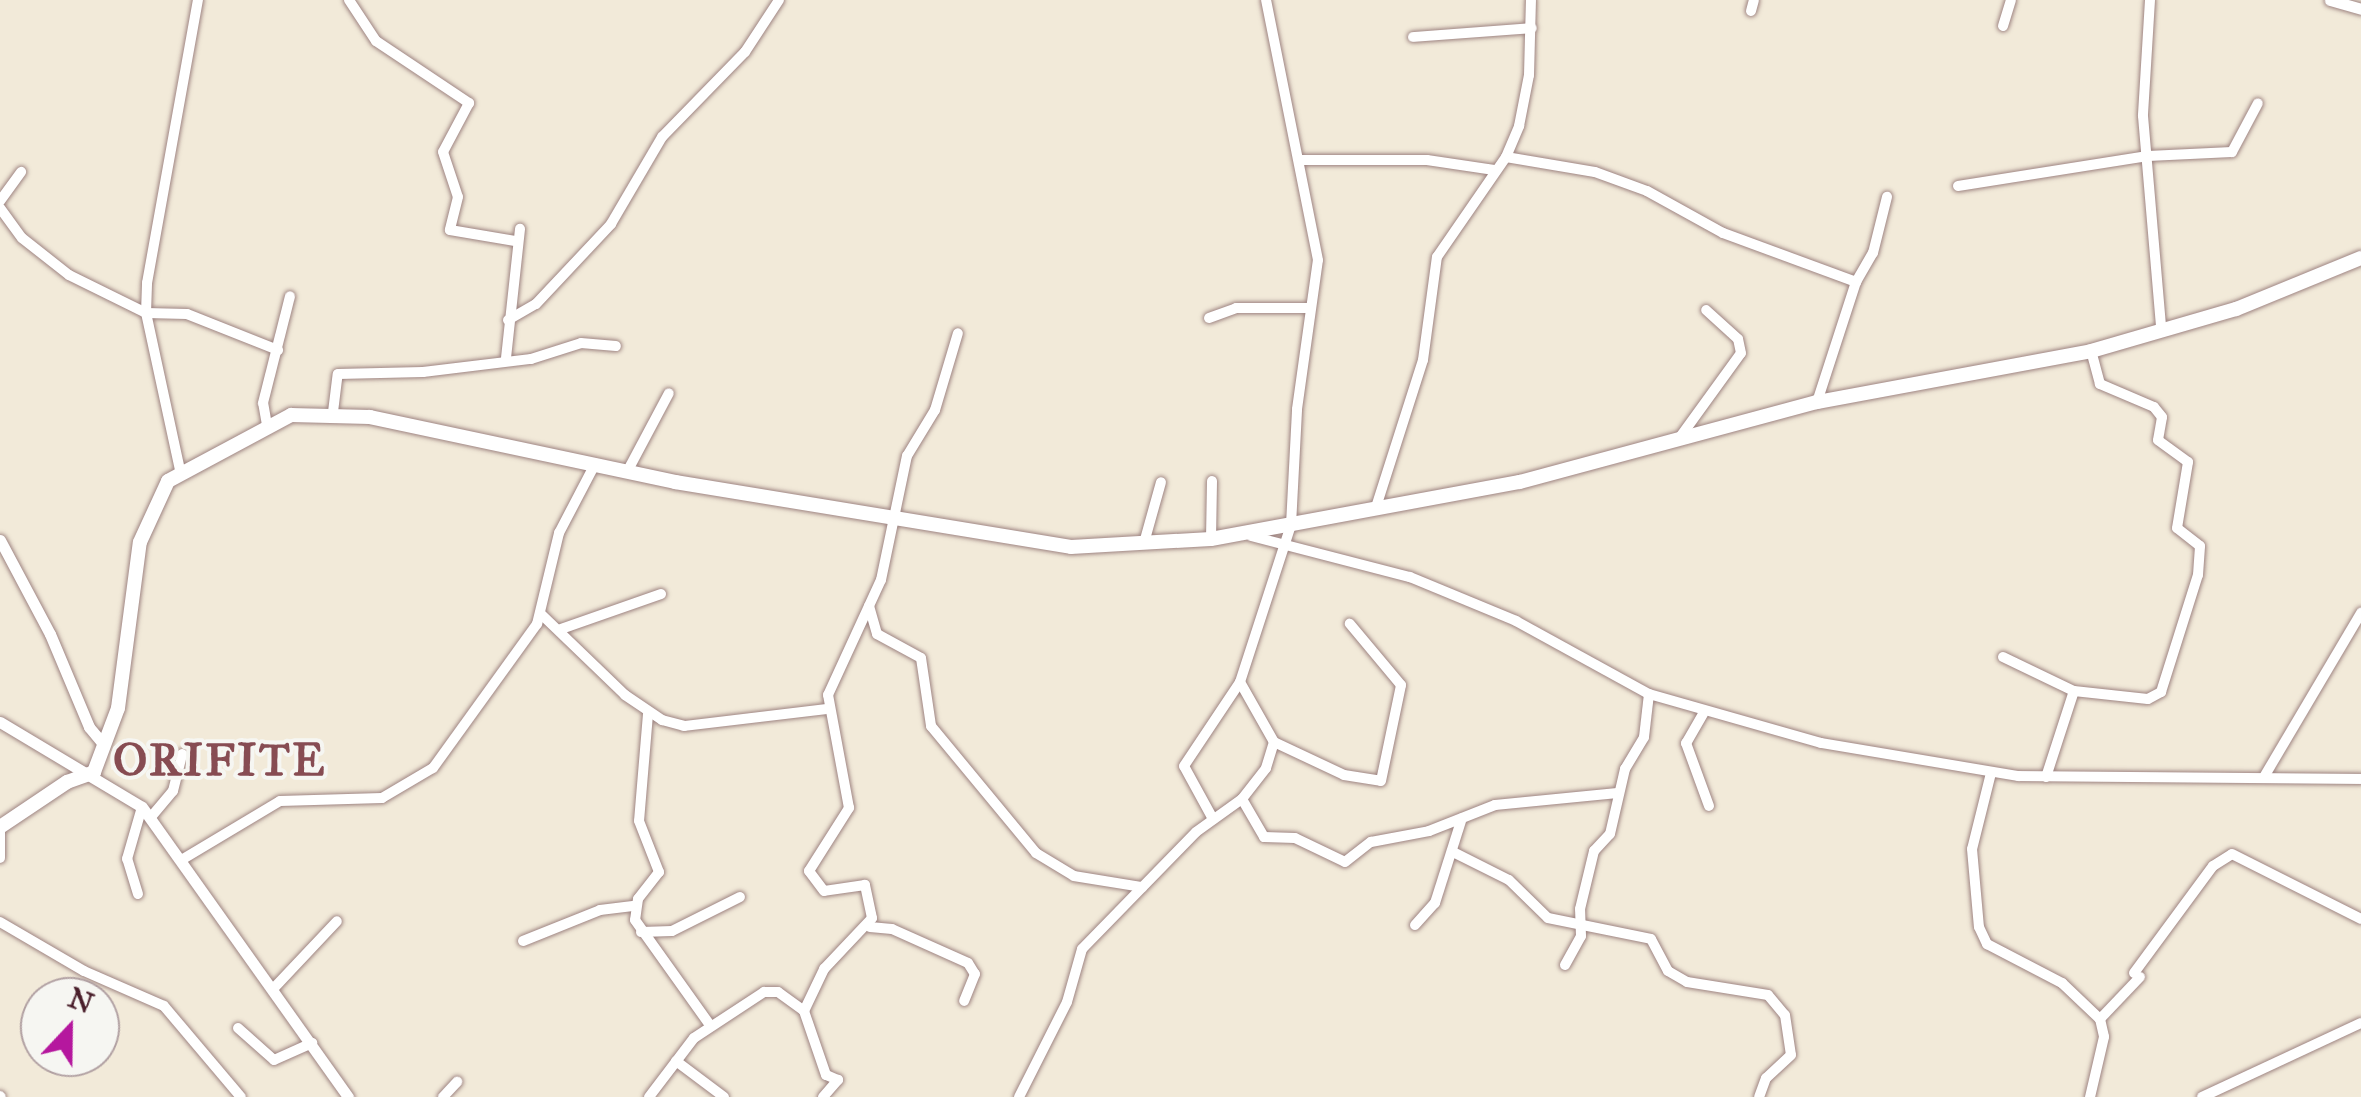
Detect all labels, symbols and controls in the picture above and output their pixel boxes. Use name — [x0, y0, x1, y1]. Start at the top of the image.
district label: ORIFITE — [113, 733, 327, 787]
north arrow — [20, 977, 120, 1077]
text: N — [63, 980, 98, 1021]

